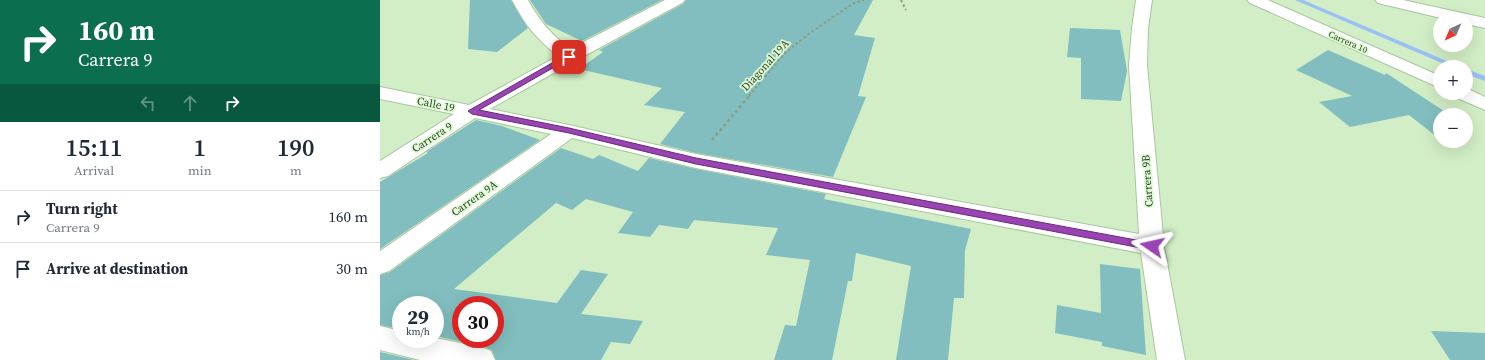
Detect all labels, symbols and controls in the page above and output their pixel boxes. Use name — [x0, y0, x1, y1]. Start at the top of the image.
text: 160 m — [78, 11, 155, 49]
north arrow — [1433, 12, 1473, 52]
map controls — [1433, 12, 1473, 148]
icon: right — [12, 16, 64, 68]
street label: Carrera 10 — [1327, 28, 1370, 56]
street label: Diagonal 19A — [738, 36, 793, 94]
pin — [552, 40, 586, 74]
icon: arrive — [558, 46, 580, 68]
text: Carrera 9 — [78, 47, 152, 72]
button: + — [1433, 60, 1473, 100]
icon: left — [137, 92, 159, 114]
icon: ahead — [179, 92, 201, 114]
icon: right — [221, 92, 243, 114]
street label: Calle 19 — [416, 93, 456, 116]
button: − — [1433, 108, 1473, 148]
street label: Carrera 9 — [409, 119, 455, 156]
text: 15:11 — [65, 131, 123, 164]
text: 1 — [194, 131, 206, 164]
text: 190 — [277, 131, 315, 164]
street label: Carrera 9B — [1138, 154, 1157, 208]
text: Arrival — [74, 162, 114, 179]
text: min — [188, 162, 212, 179]
text: m — [290, 162, 302, 179]
street label: Carrera 9A — [448, 177, 501, 220]
text: Turn right — [46, 198, 118, 219]
icon: right — [12, 206, 34, 228]
text: 160 m — [328, 206, 368, 227]
text: Carrera 9 — [46, 219, 100, 236]
position arrow — [1131, 225, 1173, 267]
icon: arrive — [12, 258, 34, 280]
text: Arrive at destination — [46, 258, 188, 279]
text: 30 m — [336, 258, 368, 279]
speed limit sign: 30 — [452, 296, 504, 348]
text: 29 — [407, 303, 429, 331]
text: km/h — [406, 325, 430, 338]

